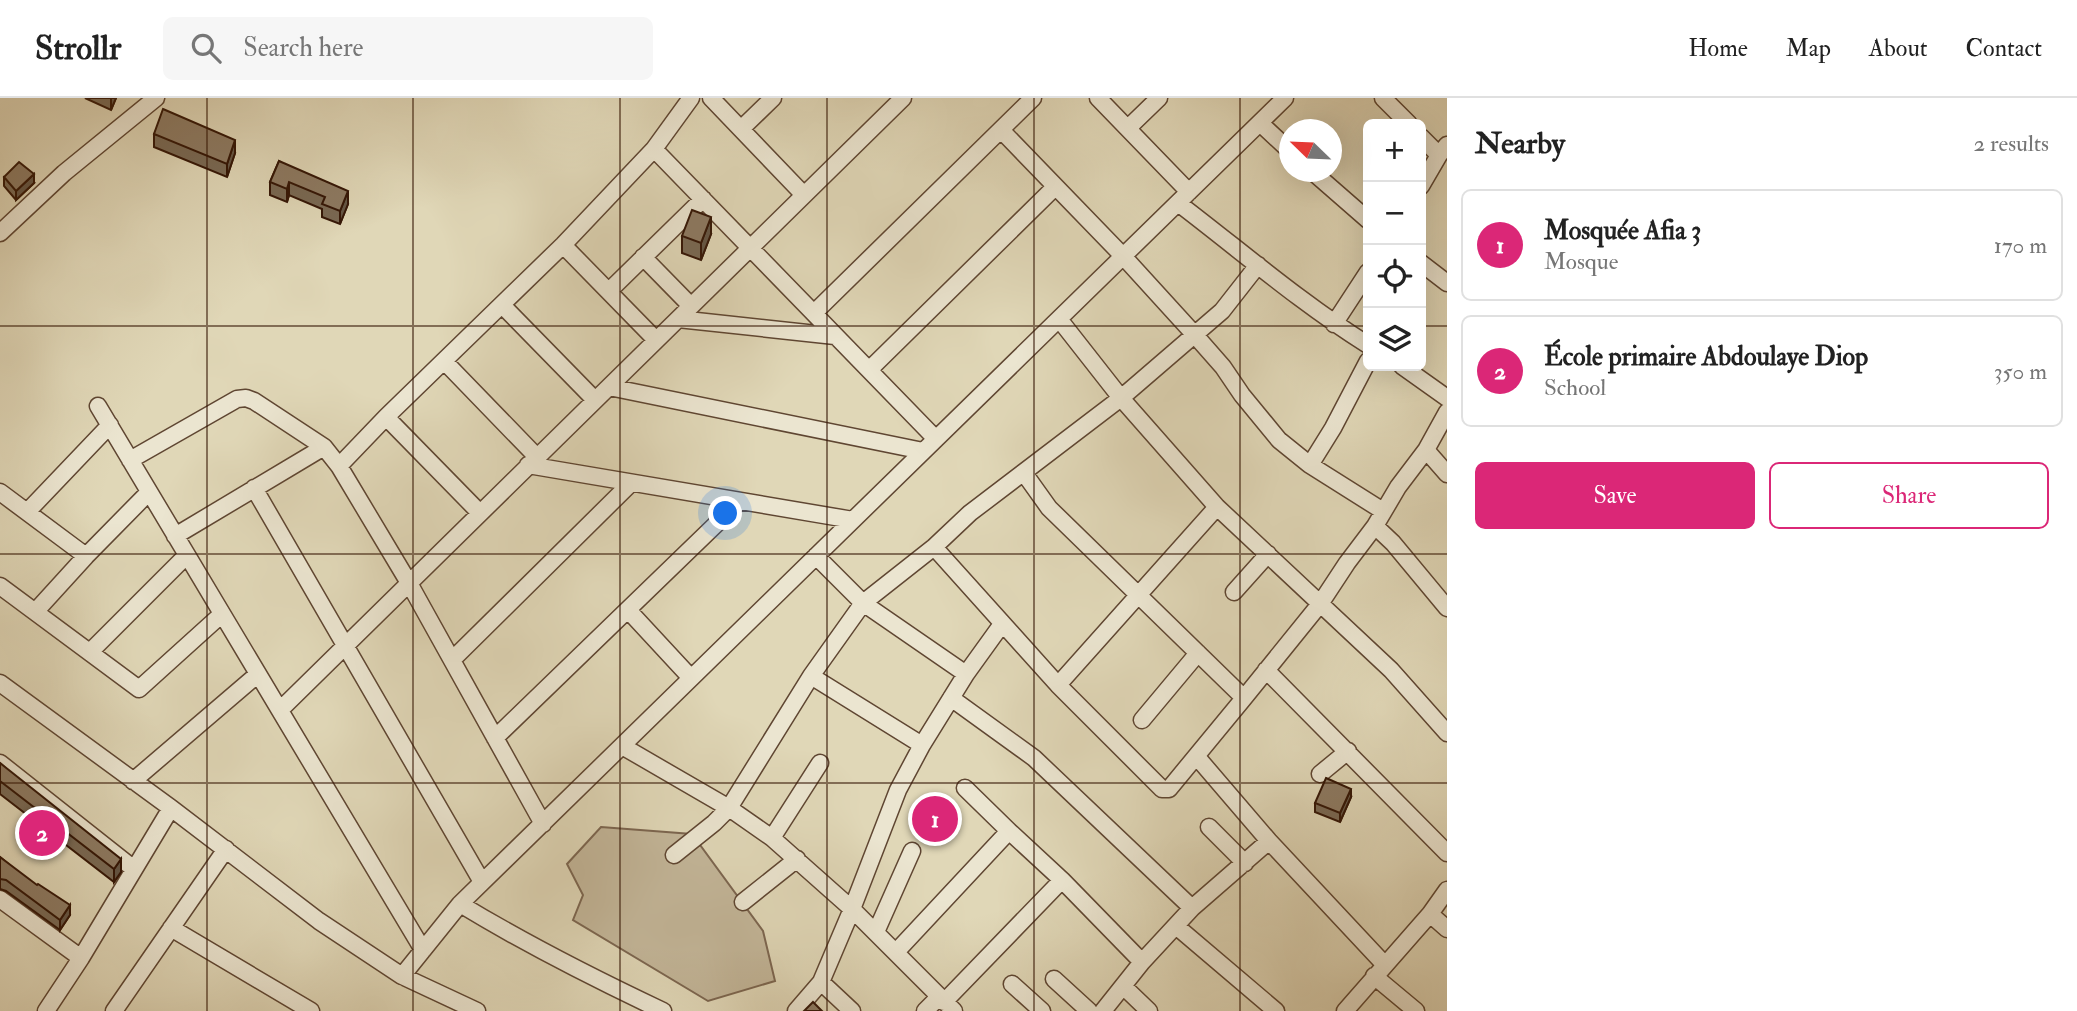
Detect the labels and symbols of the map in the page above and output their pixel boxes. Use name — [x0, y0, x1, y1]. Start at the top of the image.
north arrow — [1279, 119, 1342, 182]
your location — [708, 496, 742, 530]
pin: 1 — [912, 793, 958, 845]
pin: 2 — [19, 807, 65, 859]

